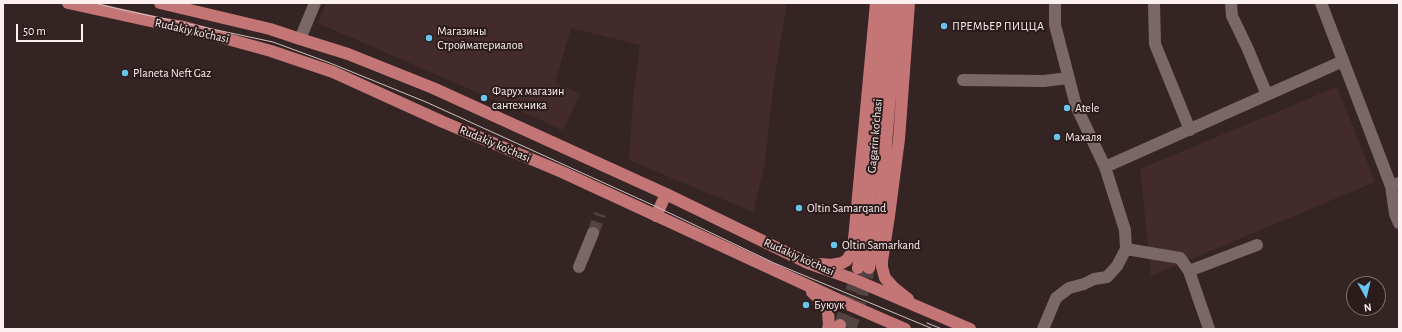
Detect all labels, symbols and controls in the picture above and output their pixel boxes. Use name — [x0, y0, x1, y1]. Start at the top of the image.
street label: Rudakiy ko'chasi — [154, 15, 230, 47]
scale bar — [18, 16, 85, 42]
place label: ПРЕМЬЕР ПИЦЦА — [952, 19, 1044, 33]
marker: ПРЕМЬЕР ПИЦЦА — [939, 21, 949, 31]
place label: Магазины Стройматериалов — [437, 24, 523, 52]
text: 50 m — [23, 25, 46, 37]
marker: Магазины Стройматериалов — [424, 33, 434, 43]
place label: Planeta Neft Gaz — [133, 66, 211, 80]
marker: Planeta Neft Gaz — [120, 68, 130, 78]
place label: Фарух магазин сантехника — [492, 84, 564, 112]
marker: Фарух магазин сантехника — [479, 93, 489, 103]
street label: Gagarin ko'chasi — [865, 98, 885, 174]
place label: Atele — [1075, 101, 1099, 115]
marker: Atele — [1062, 103, 1072, 113]
street label: Rudakiy ko'chasi — [457, 123, 533, 165]
place label: Махаля — [1065, 130, 1102, 144]
marker: Махаля — [1052, 132, 1062, 142]
place label: Oltin Samarqand — [807, 201, 886, 215]
marker: Oltin Samarqand — [794, 203, 804, 213]
street label: Rudakiy ko'chasi — [762, 235, 836, 279]
place label: Oltin Samarkand — [842, 238, 920, 252]
marker: Oltin Samarkand — [829, 240, 839, 250]
north arrow — [1346, 276, 1386, 316]
place label: Буюук — [814, 298, 845, 312]
marker: Буюук — [801, 300, 811, 310]
text: N — [1363, 301, 1372, 313]

